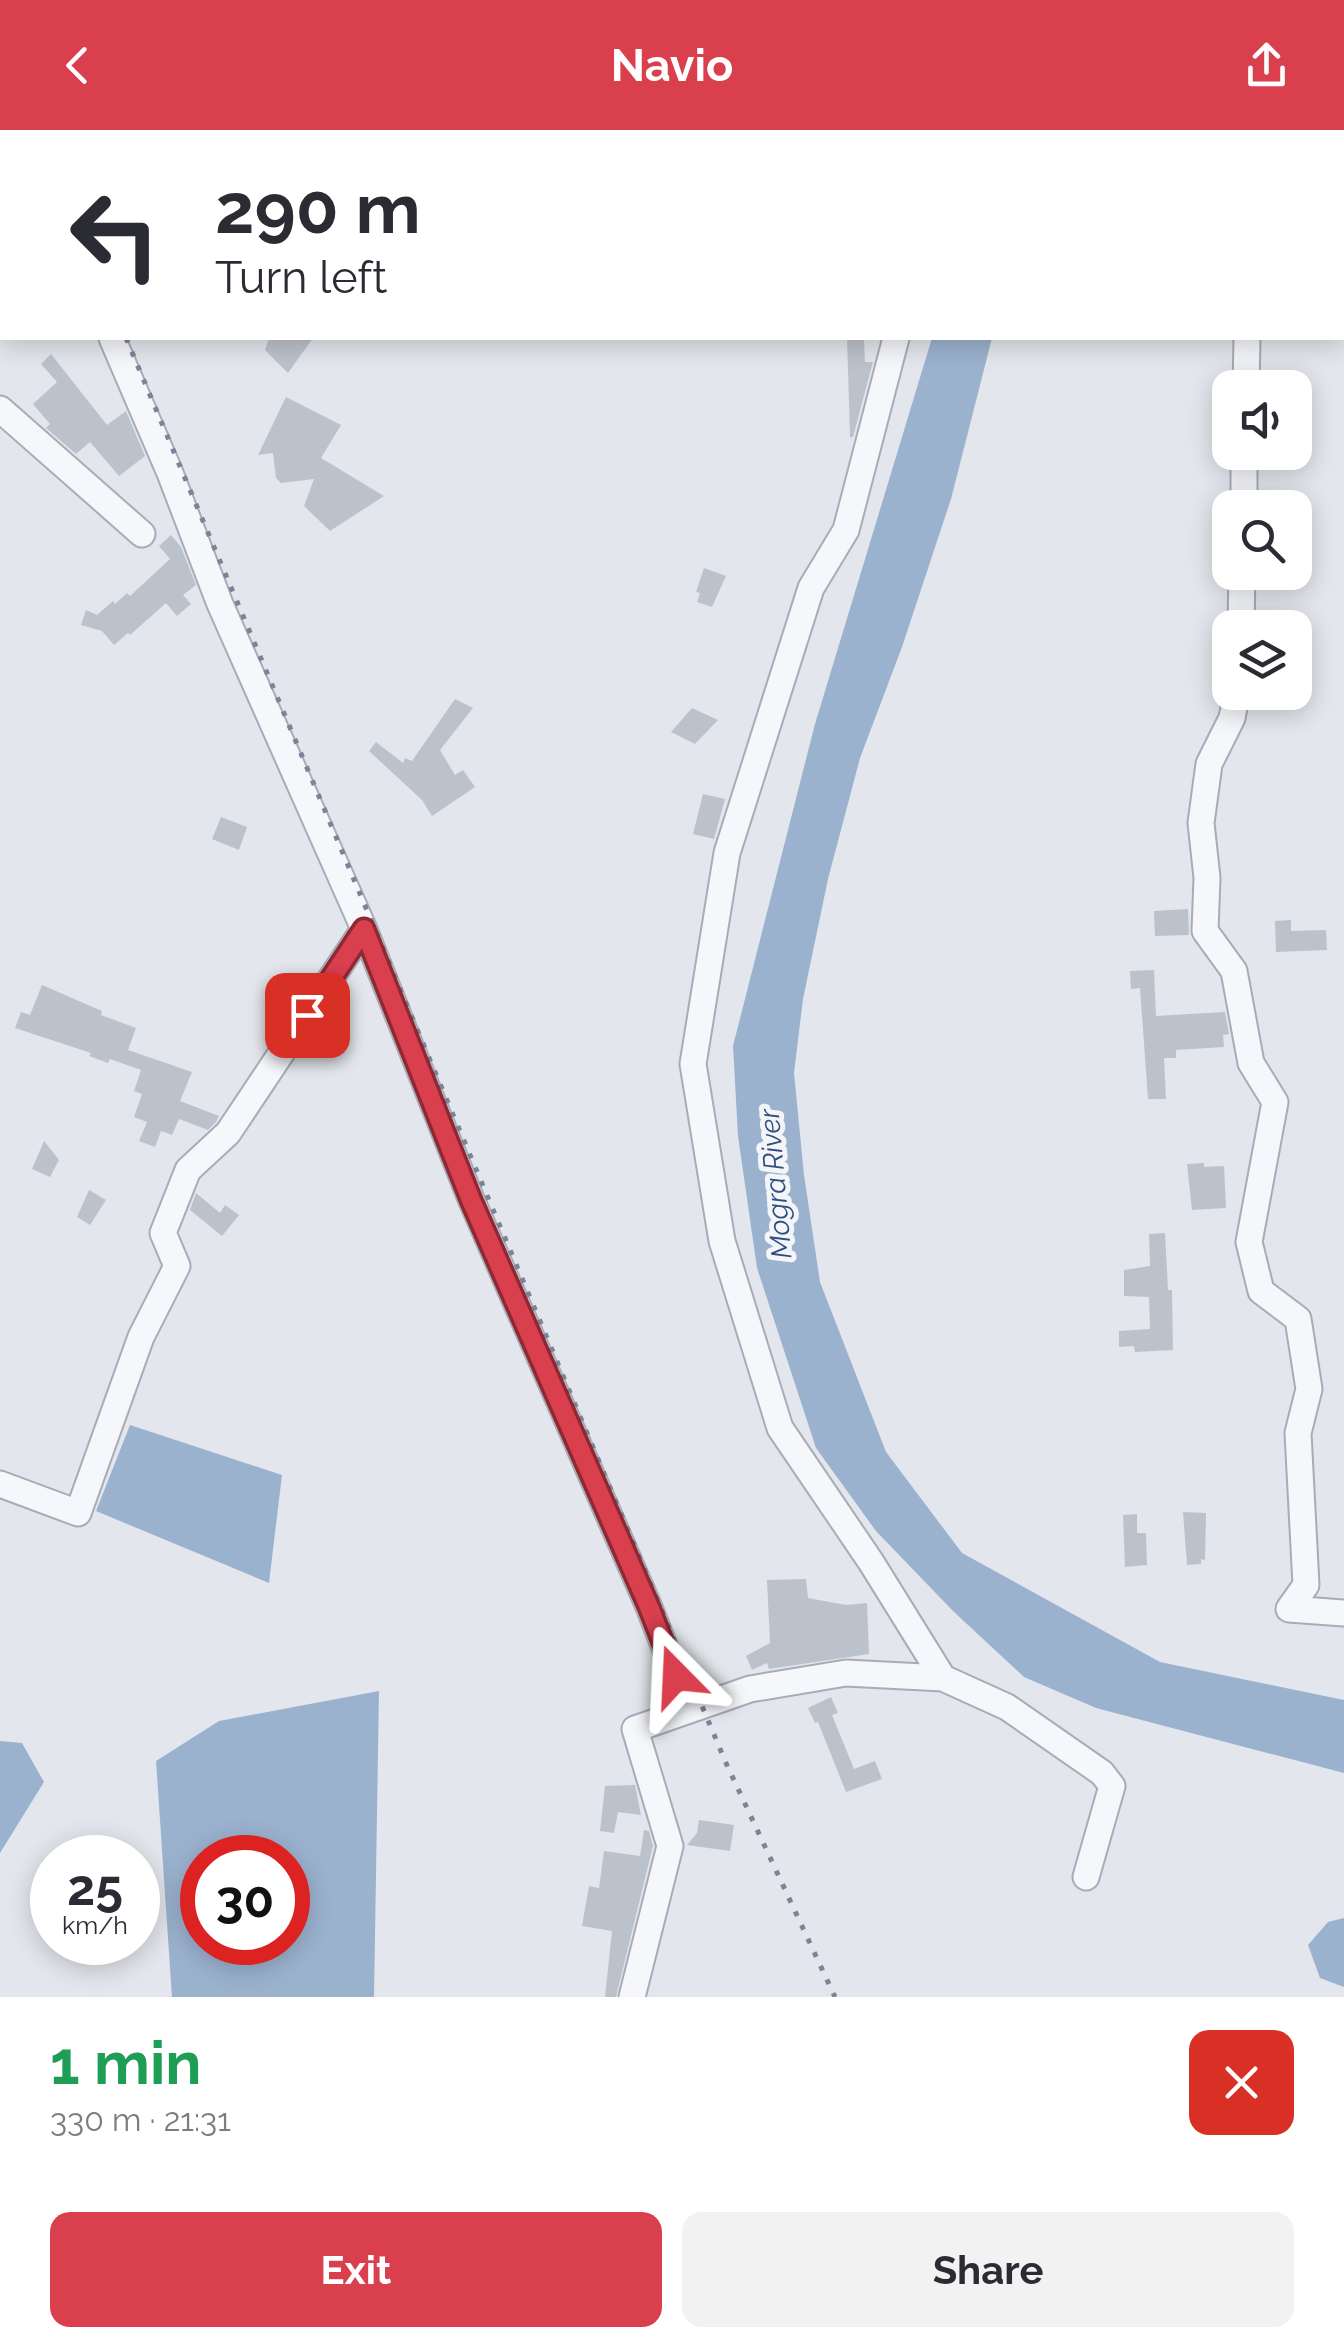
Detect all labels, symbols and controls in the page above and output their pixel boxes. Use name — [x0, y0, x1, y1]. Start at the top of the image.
icon: back — [50, 38, 105, 93]
icon: share — [1239, 38, 1294, 93]
text: Navio — [611, 39, 733, 92]
text: 290 m — [215, 167, 421, 249]
icon: left — [50, 170, 180, 300]
text: Turn left — [215, 251, 387, 304]
map controls — [1212, 370, 1312, 710]
button: sound — [1212, 370, 1312, 470]
button: search — [1212, 490, 1312, 590]
button: layers — [1212, 610, 1312, 710]
pin — [265, 973, 350, 1058]
icon: arrive — [280, 988, 335, 1043]
water label: Mogra River — [752, 1106, 798, 1260]
position arrow — [624, 1624, 728, 1728]
speed limit sign: 30 — [180, 1835, 310, 1965]
text: 25 — [67, 1858, 123, 1917]
text: km/h — [62, 1910, 128, 1940]
text: 1 min — [50, 2028, 201, 2098]
button: close — [1189, 2030, 1294, 2135]
text: 330 m · 21:31 — [50, 2101, 231, 2138]
button: Exit — [50, 2212, 662, 2327]
button: Share — [682, 2212, 1294, 2327]

